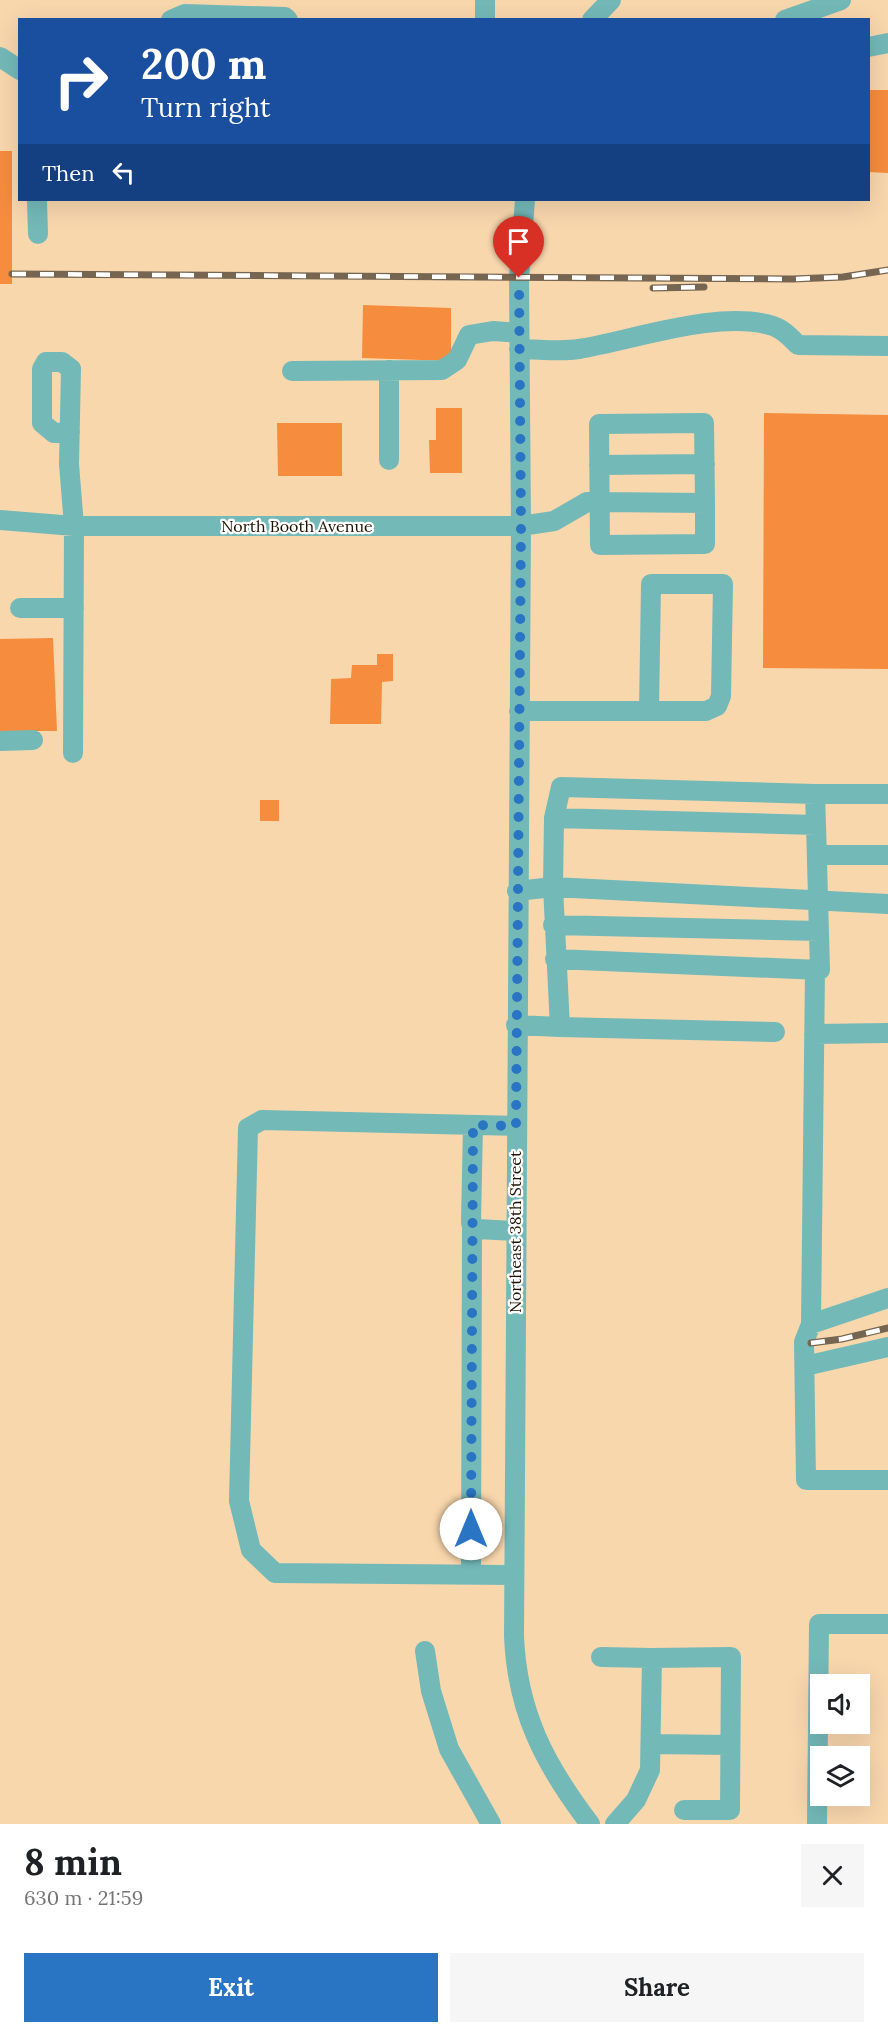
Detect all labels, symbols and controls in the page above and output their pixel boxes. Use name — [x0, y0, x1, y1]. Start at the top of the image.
text: 200 m — [141, 37, 267, 91]
icon: right — [42, 42, 120, 120]
text: Turn right — [141, 90, 270, 124]
icon: left — [107, 156, 140, 189]
text: Then — [42, 159, 95, 187]
pin — [493, 216, 544, 278]
icon: arrive — [502, 225, 535, 258]
street label: North Booth Avenue — [221, 516, 373, 536]
street label: Northeast 38th Street — [505, 1150, 525, 1313]
position arrow — [439, 1497, 503, 1561]
map controls — [810, 1674, 870, 1806]
button: sound — [810, 1674, 870, 1734]
button: layers — [810, 1746, 870, 1806]
text: 8 min — [24, 1839, 122, 1885]
button: close — [801, 1844, 864, 1907]
text: 630 m · 21:59 — [24, 1885, 143, 1910]
button: Exit — [24, 1953, 438, 2022]
button: Share — [450, 1953, 864, 2022]

